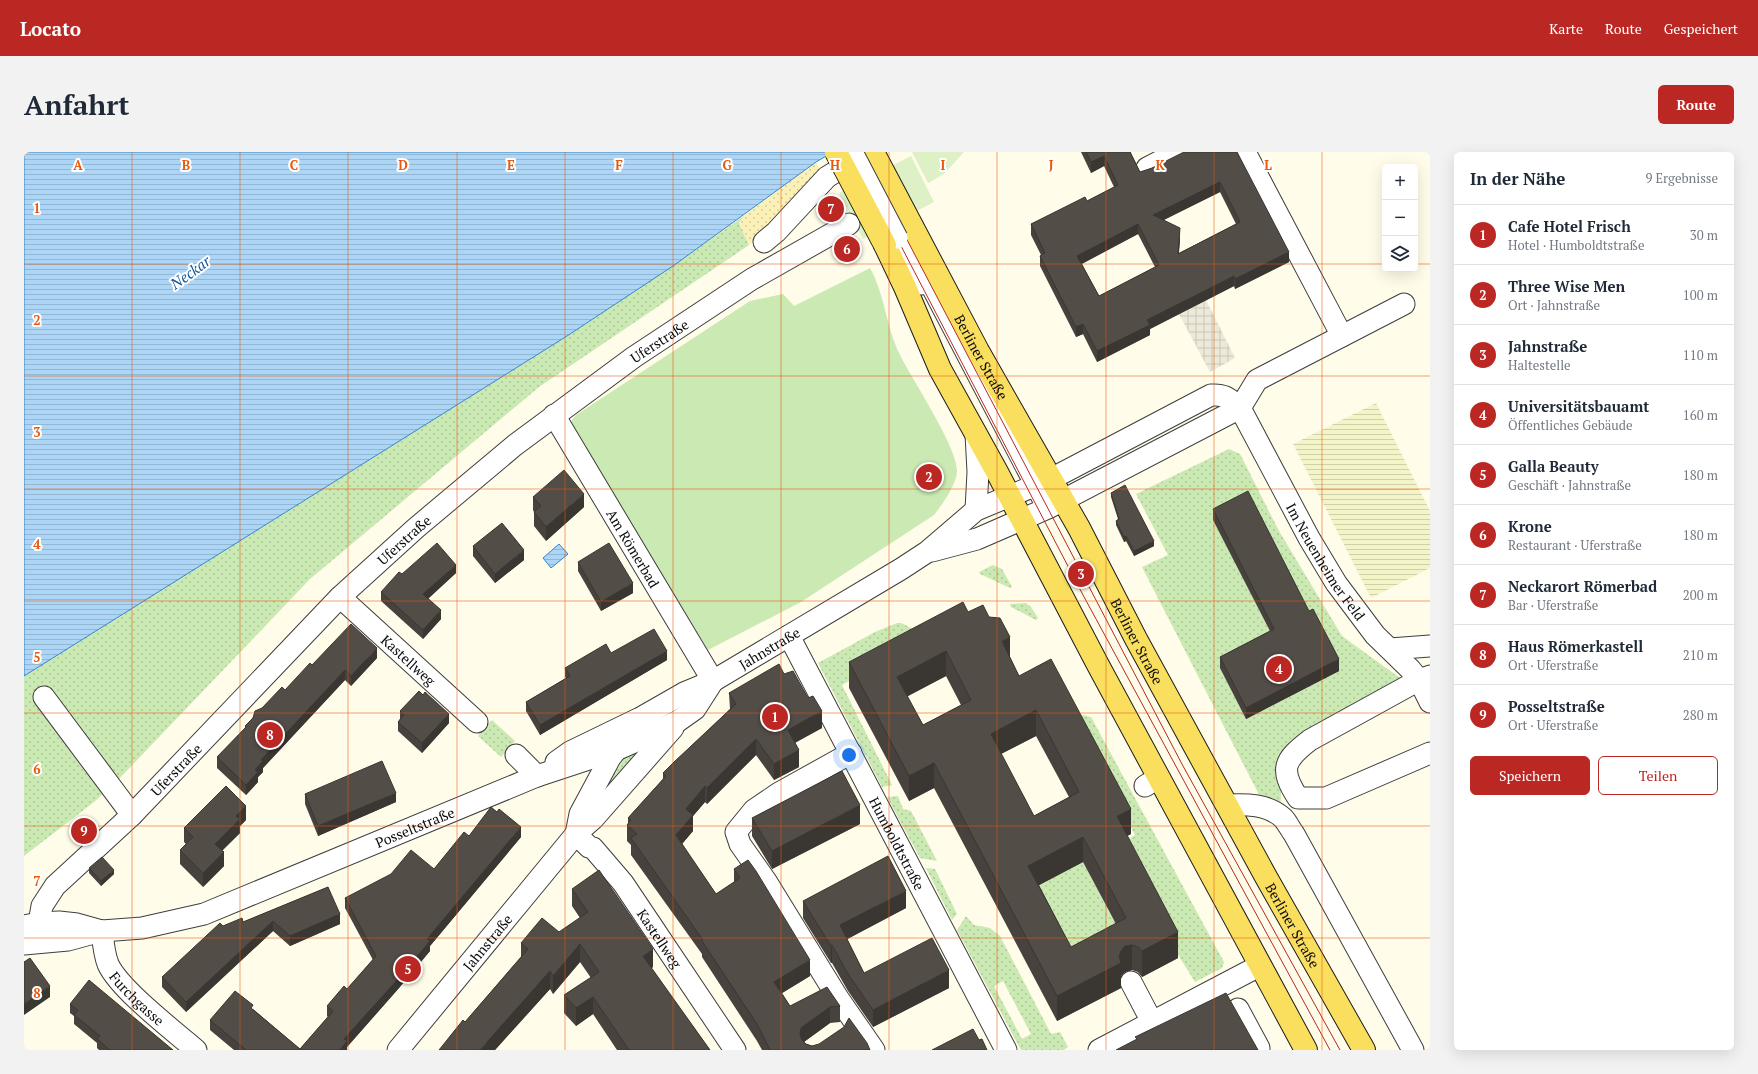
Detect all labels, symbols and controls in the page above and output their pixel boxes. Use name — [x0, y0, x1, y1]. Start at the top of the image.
text: Locato — [20, 16, 81, 41]
text: Karte — [1549, 19, 1583, 38]
text: Route — [1605, 19, 1642, 38]
text: Gespeichert — [1664, 19, 1738, 38]
button: Route — [1658, 85, 1734, 124]
text: Anfahrt — [24, 86, 130, 123]
text: A — [73, 156, 83, 174]
text: B — [182, 156, 190, 174]
text: C — [290, 156, 298, 174]
text: D — [398, 156, 408, 174]
text: E — [507, 156, 515, 174]
text: F — [615, 156, 623, 174]
text: G — [722, 156, 732, 174]
text: H — [830, 156, 840, 174]
text: I — [941, 156, 946, 174]
text: J — [1049, 156, 1054, 174]
text: K — [1155, 156, 1165, 174]
text: L — [1264, 156, 1272, 174]
map controls — [1382, 164, 1418, 272]
button: + — [1382, 164, 1418, 200]
text: In der Nähe — [1470, 167, 1565, 190]
text: 9 Ergebnisse — [1645, 169, 1718, 187]
pin: 7 — [818, 194, 844, 224]
text: 1 — [33, 199, 41, 217]
button: − — [1382, 200, 1418, 236]
text: Cafe Hotel Frisch — [1508, 216, 1631, 236]
text: 1 — [1479, 226, 1487, 244]
text: 30 m — [1690, 226, 1718, 244]
pin: 6 — [834, 234, 860, 264]
button: layers — [1382, 236, 1418, 272]
text: Hotel · Humboldtstraße — [1508, 236, 1644, 254]
water label: Neckar — [165, 250, 215, 294]
text: Three Wise Men — [1508, 276, 1625, 296]
text: 2 — [1479, 286, 1487, 304]
text: 100 m — [1683, 286, 1718, 304]
text: Ort · Jahnstraße — [1508, 296, 1600, 314]
text: 2 — [33, 311, 41, 329]
street label: Berliner Straße — [951, 311, 1013, 403]
street label: Uferstraße — [626, 314, 692, 367]
text: Jahnstraße — [1508, 336, 1587, 356]
text: 3 — [1479, 346, 1487, 364]
text: 110 m — [1683, 346, 1718, 364]
text: Haltestelle — [1508, 356, 1571, 374]
text: Universitätsbauamt — [1508, 396, 1649, 416]
text: 4 — [1479, 406, 1487, 424]
text: 160 m — [1683, 406, 1718, 424]
text: Öffentliches Gebäude — [1508, 416, 1633, 434]
text: 3 — [33, 423, 41, 441]
text: Galla Beauty — [1508, 456, 1599, 476]
pin: 2 — [916, 462, 942, 492]
text: 5 — [1479, 466, 1487, 484]
text: 180 m — [1683, 466, 1718, 484]
text: Geschäft · Jahnstraße — [1508, 476, 1631, 494]
street label: Im Neuenheimer Feld — [1282, 499, 1370, 624]
street label: Am Römerbad — [603, 505, 664, 591]
street label: Uferstraße — [373, 510, 435, 569]
text: Krone — [1508, 516, 1552, 536]
text: 6 — [1479, 526, 1487, 544]
text: 180 m — [1683, 526, 1718, 544]
text: 4 — [33, 535, 41, 553]
text: Restaurant · Uferstraße — [1508, 536, 1642, 554]
pin: 3 — [1068, 559, 1094, 589]
text: Neckarort Römerbad — [1508, 576, 1657, 596]
text: 7 — [1479, 586, 1487, 604]
text: 200 m — [1683, 586, 1718, 604]
street label: Berliner Straße — [1107, 595, 1168, 687]
text: Bar · Uferstraße — [1508, 596, 1598, 614]
street label: Jahnstraße — [735, 622, 803, 673]
street label: Kastellweg — [377, 630, 440, 690]
text: Haus Römerkastell — [1508, 636, 1643, 656]
text: 8 — [1479, 646, 1487, 664]
text: 210 m — [1683, 646, 1718, 664]
text: 5 — [33, 648, 41, 666]
pin: 4 — [1266, 654, 1292, 684]
text: Ort · Uferstraße — [1508, 656, 1598, 674]
text: Posseltstraße — [1508, 696, 1605, 716]
pin: 1 — [762, 702, 788, 732]
text: 9 — [1479, 706, 1487, 724]
text: 280 m — [1683, 706, 1718, 724]
text: Ort · Uferstraße — [1508, 716, 1598, 734]
pin: 8 — [257, 720, 283, 750]
street label: Uferstraße — [146, 739, 205, 800]
your location — [839, 745, 859, 765]
button: Speichern — [1470, 756, 1590, 795]
button: Teilen — [1598, 756, 1718, 795]
text: 6 — [33, 760, 41, 778]
street label: Humboldtstraße — [865, 793, 930, 893]
street label: Posseltstraße — [372, 802, 457, 852]
pin: 9 — [71, 816, 97, 846]
text: 7 — [33, 872, 41, 890]
street label: Berliner Straße — [1262, 879, 1325, 971]
street label: Kastellweg — [633, 905, 687, 972]
street label: Jahnstraße — [458, 910, 516, 974]
pin: 5 — [395, 954, 421, 984]
street label: Furchgasse — [106, 967, 169, 1029]
text: 8 — [33, 984, 41, 1002]

